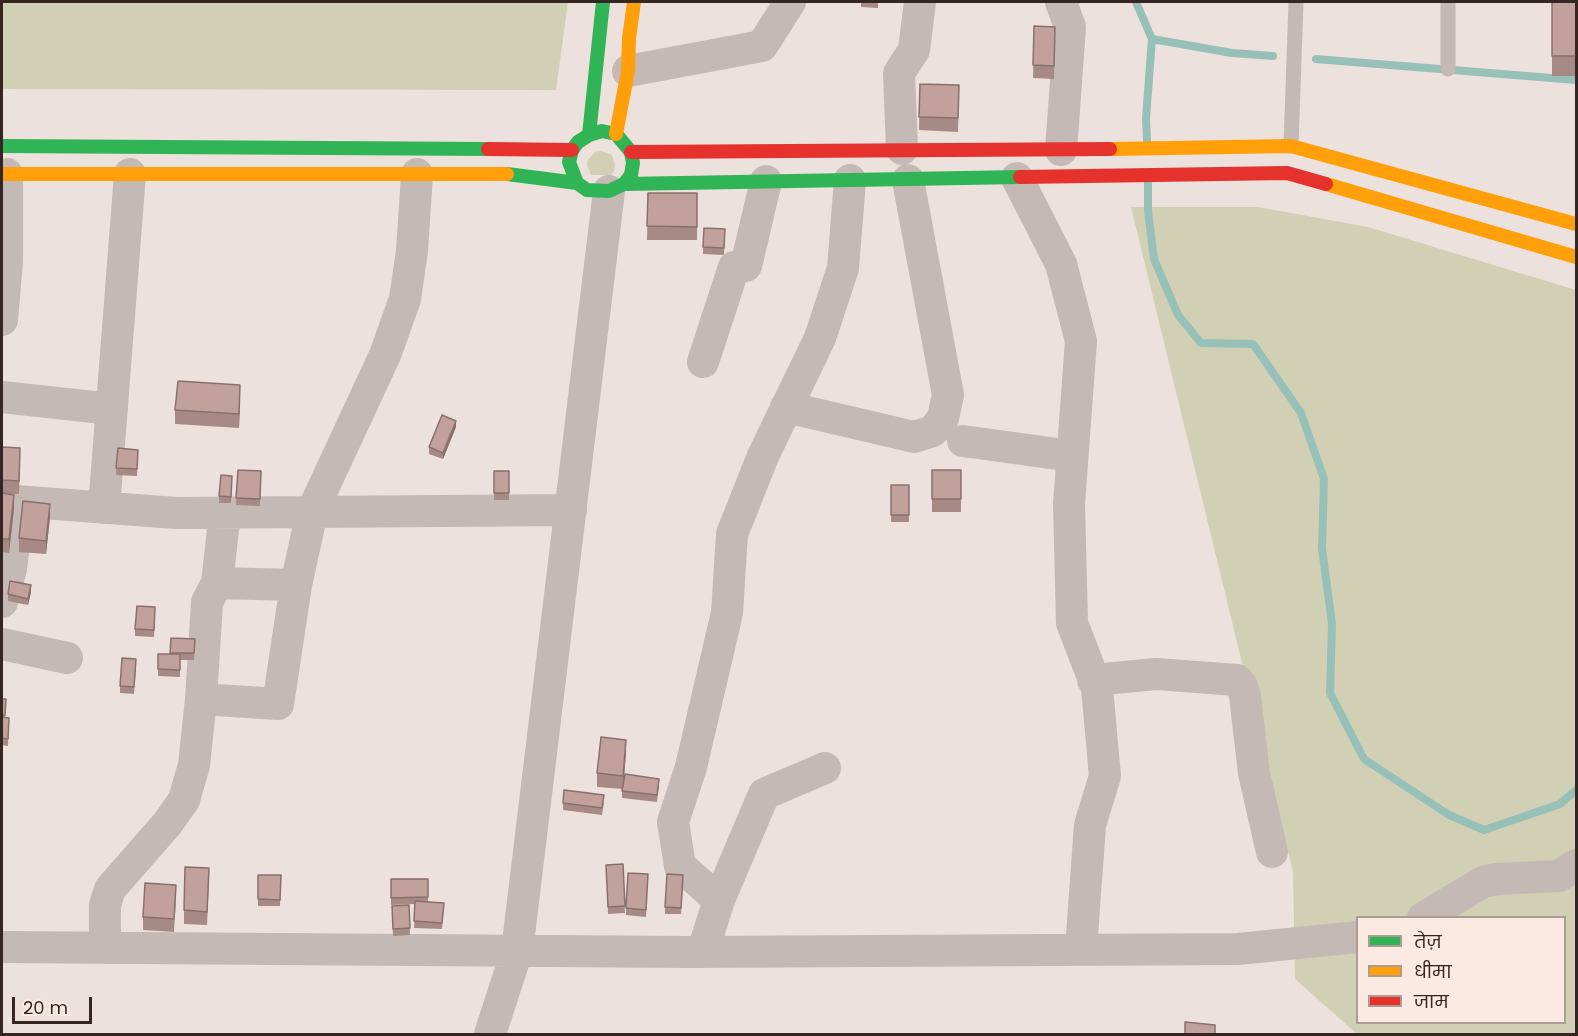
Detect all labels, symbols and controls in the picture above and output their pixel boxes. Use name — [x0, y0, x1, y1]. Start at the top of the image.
legend — [1356, 916, 1566, 1024]
text: तेज़ — [1414, 929, 1442, 954]
text: धीमा — [1414, 959, 1452, 984]
scale bar — [15, 985, 94, 1023]
text: जाम — [1414, 989, 1449, 1014]
text: 20 m — [23, 995, 68, 1020]

